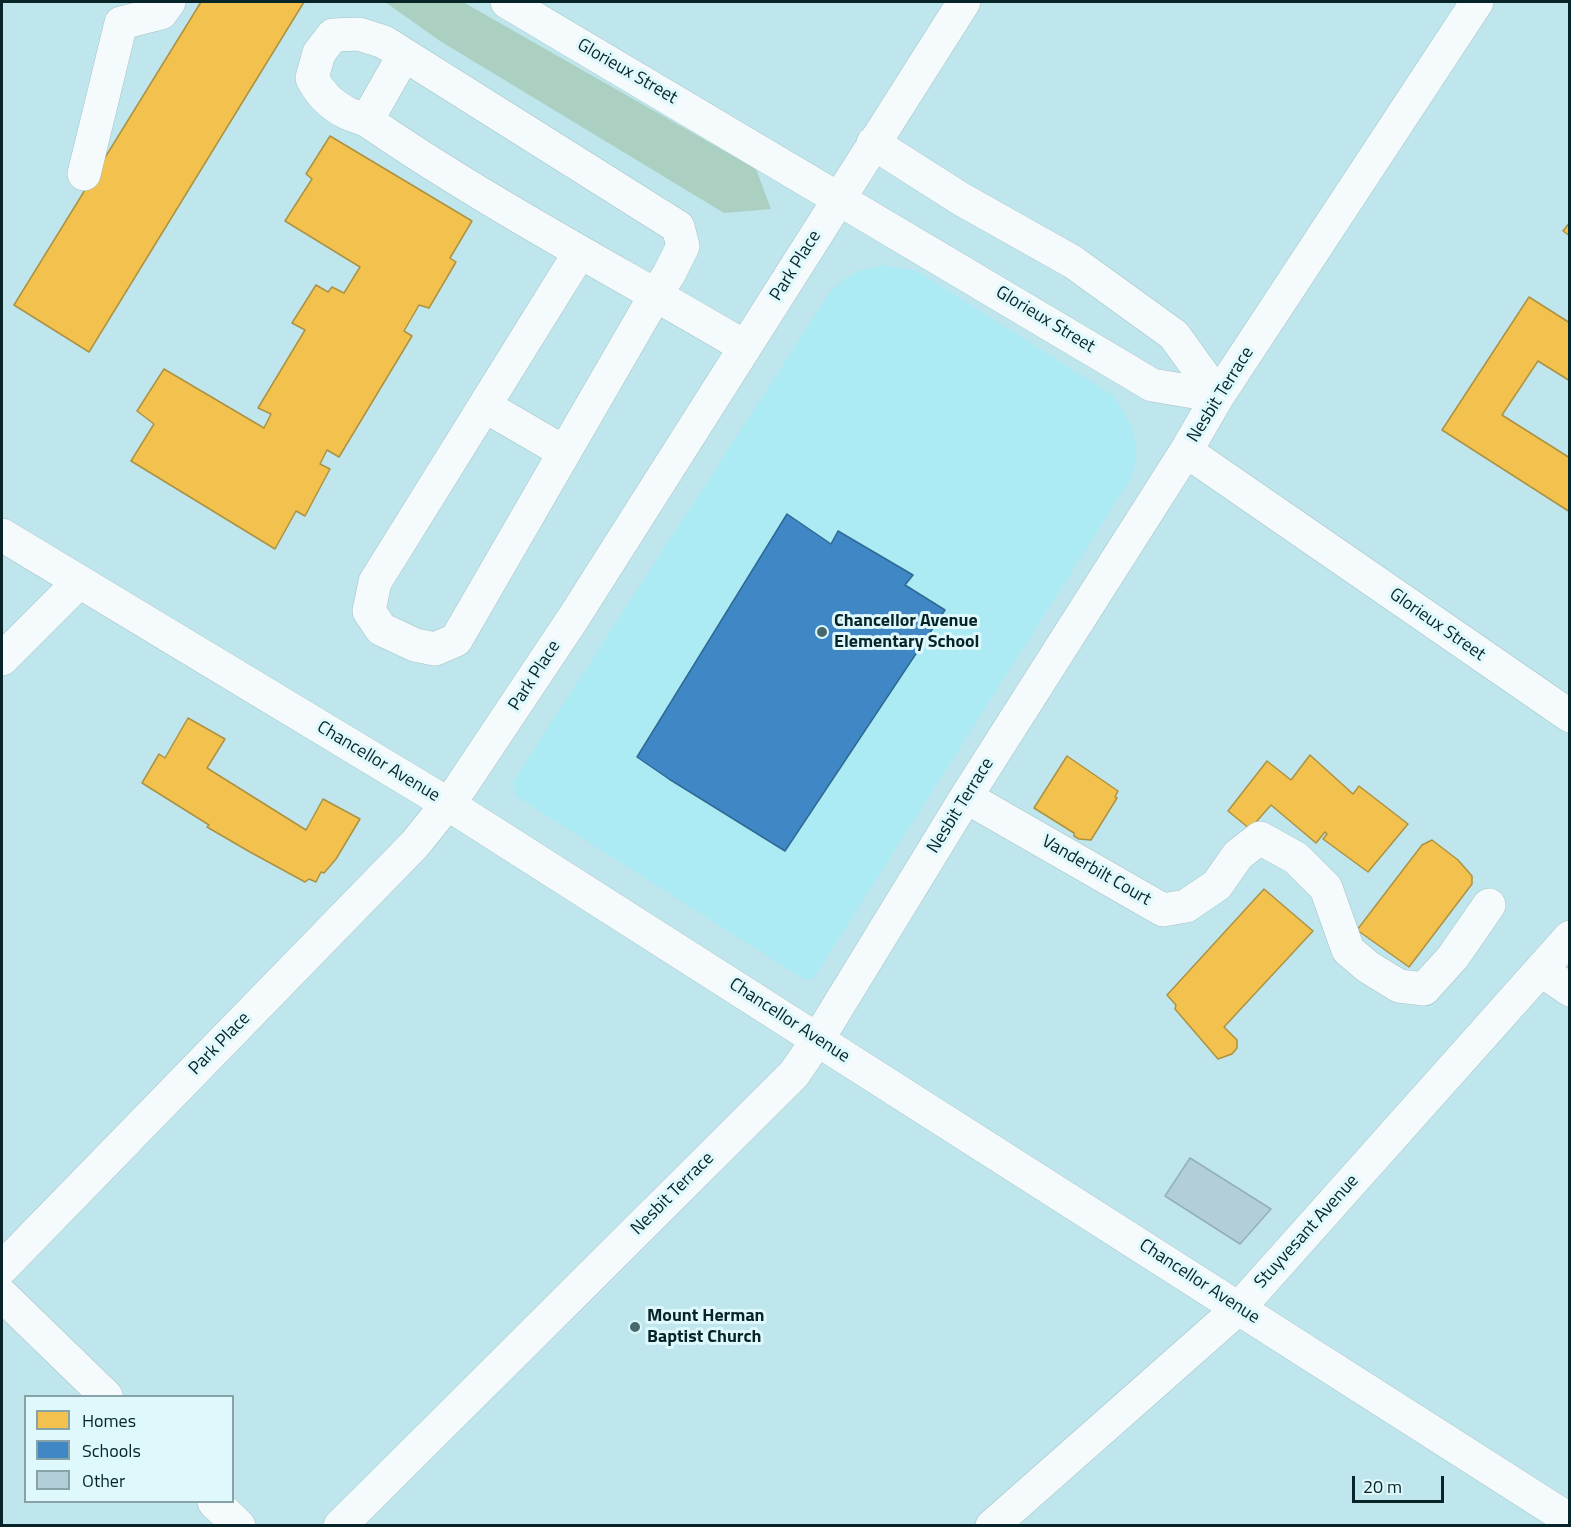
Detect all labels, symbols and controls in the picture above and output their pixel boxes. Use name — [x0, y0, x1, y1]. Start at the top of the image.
street label: Glorieux Street — [573, 35, 681, 109]
street label: Park Place — [766, 227, 826, 305]
street label: Glorieux Street — [991, 282, 1099, 358]
street label: Nesbit Terrace — [1183, 343, 1259, 447]
street label: Glorieux Street — [1385, 584, 1489, 666]
place label: Chancellor Avenue Elementary School — [834, 611, 979, 654]
marker: Chancellor Avenue Elementary School — [815, 625, 829, 639]
street label: Park Place — [504, 637, 566, 715]
street label: Chancellor Avenue — [313, 717, 443, 807]
street label: Nesbit Terrace — [923, 754, 999, 858]
street label: Vanderbilt Court — [1038, 831, 1154, 911]
street label: Chancellor Avenue — [725, 974, 853, 1068]
street label: Park Place — [185, 1008, 255, 1080]
street label: Nesbit Terrace — [627, 1148, 719, 1240]
street label: Stuyvesant Avenue — [1250, 1171, 1364, 1293]
street label: Chancellor Avenue — [1135, 1235, 1263, 1329]
place label: Mount Herman Baptist Church — [647, 1306, 765, 1348]
marker: Mount Herman Baptist Church — [628, 1320, 642, 1334]
legend — [24, 1395, 234, 1503]
text: Homes — [82, 1407, 136, 1434]
text: Schools — [82, 1437, 141, 1464]
scale bar — [1355, 1464, 1446, 1502]
text: Other — [82, 1467, 125, 1494]
text: 20 m — [1363, 1473, 1402, 1500]

